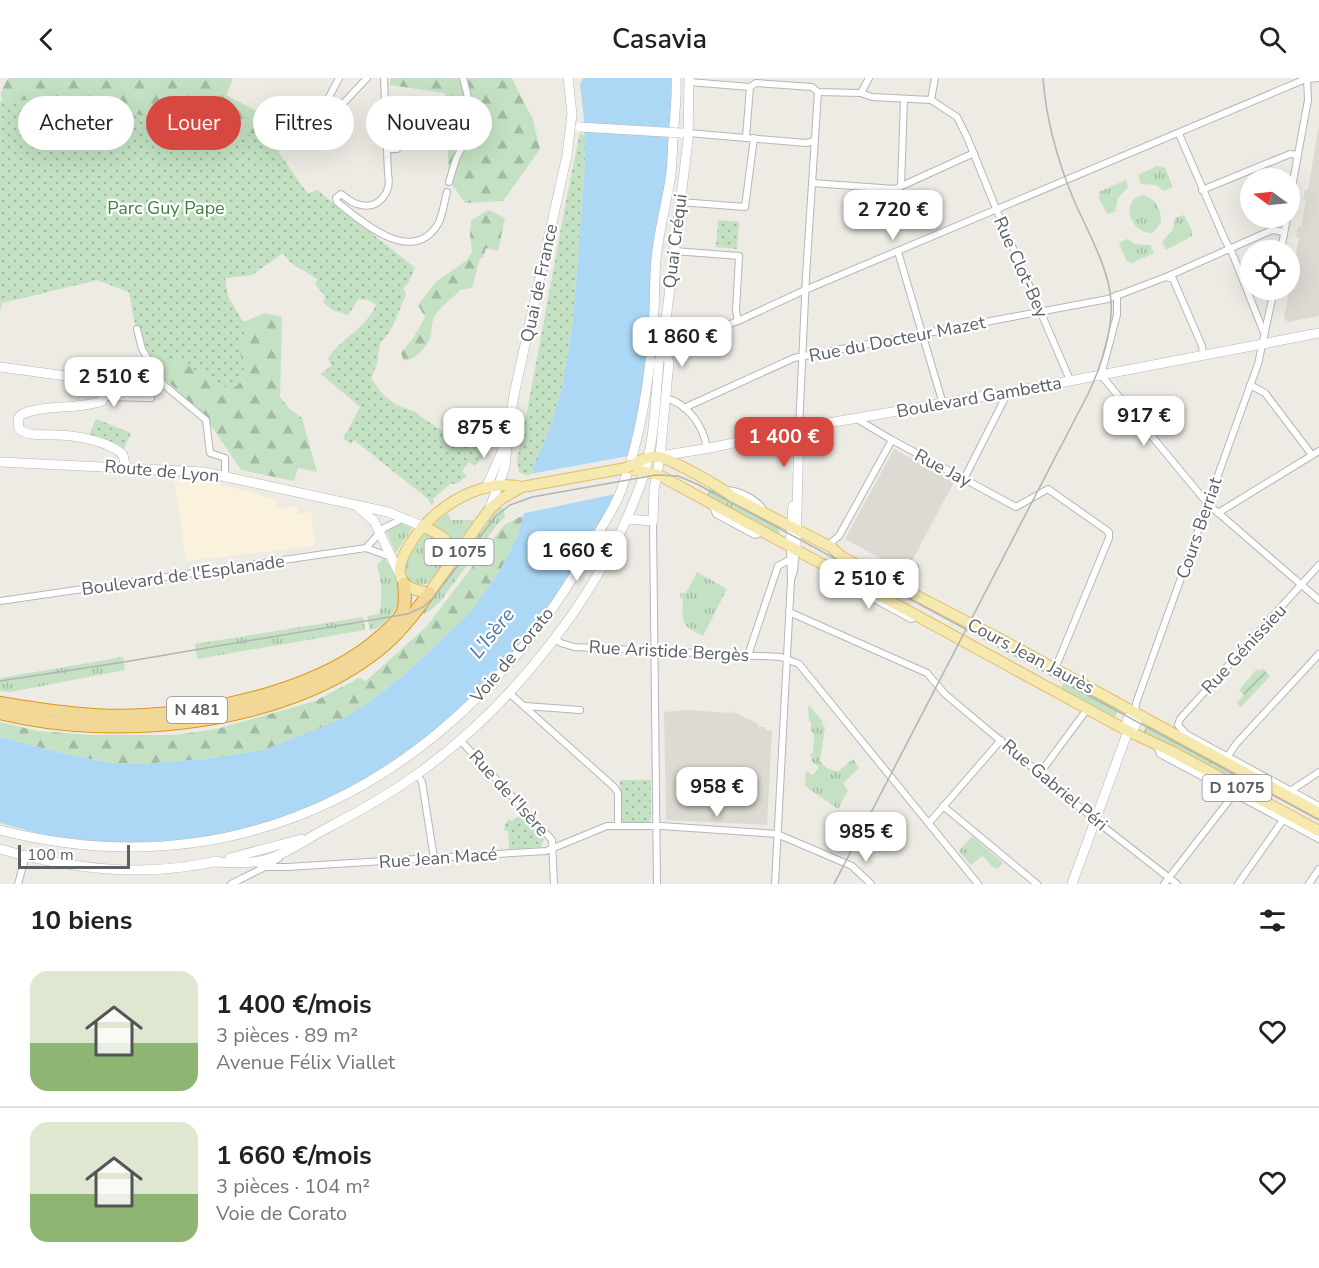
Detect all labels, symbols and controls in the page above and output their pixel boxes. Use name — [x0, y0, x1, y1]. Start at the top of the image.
text: Casavia — [612, 21, 707, 58]
icon: back — [30, 23, 63, 56]
icon: search — [1256, 23, 1289, 56]
chip: Acheter — [18, 96, 134, 150]
chip: Louer — [146, 96, 241, 150]
chip: Filtres — [253, 96, 354, 150]
chip: Nouveau — [366, 96, 492, 150]
north arrow — [1240, 168, 1300, 228]
map controls — [1240, 168, 1300, 300]
pin: 2 720 € — [838, 190, 948, 241]
street label: Quai Créqui — [657, 192, 693, 290]
park label: Parc Guy Pape — [107, 196, 225, 220]
text: 2 720 € — [858, 196, 928, 223]
street label: Rue Clot-Bey — [988, 213, 1054, 322]
street label: Quai de France — [515, 222, 563, 344]
button: locate — [1240, 240, 1300, 300]
street label: Rue du Docteur Mazet — [807, 310, 988, 368]
pin: 1 860 € — [627, 317, 737, 368]
text: 1 860 € — [647, 323, 717, 350]
pin: 2 510 € — [59, 357, 169, 408]
text: 2 510 € — [79, 363, 149, 390]
street label: Boulevard Gambetta — [895, 371, 1063, 423]
pin: 917 € — [1102, 396, 1186, 447]
text: 917 € — [1117, 402, 1171, 429]
pin: 875 € — [442, 408, 526, 459]
text: 875 € — [457, 414, 511, 441]
pin: 1 400 € — [729, 417, 839, 468]
text: 1 400 € — [749, 423, 819, 450]
street label: Rue Jay — [910, 443, 976, 493]
street label: Route de Lyon — [103, 454, 221, 488]
street label: Cours Berriat — [1170, 473, 1228, 582]
pin: 1 660 € — [522, 531, 632, 582]
text: 1 660 € — [542, 537, 612, 564]
road number: D 1075 — [424, 539, 494, 565]
street label: Boulevard de l'Esplanade — [80, 549, 286, 601]
pin: 2 510 € — [814, 559, 924, 610]
text: 2 510 € — [834, 565, 904, 592]
street label: Rue Génissieu — [1196, 599, 1292, 699]
water label: L'Isère — [463, 602, 521, 664]
street label: Voie de Corato — [464, 602, 559, 709]
street label: Cours Jean Jaurès — [963, 612, 1099, 700]
street label: Rue Aristide Bergès — [588, 635, 750, 667]
road number: N 481 — [167, 697, 227, 723]
street label: Rue Gabriel Péri — [997, 734, 1113, 836]
street label: Rue de l'Isère — [464, 745, 554, 841]
pin: 958 € — [675, 767, 759, 818]
text: 958 € — [690, 773, 744, 800]
road number: D 1075 — [1202, 775, 1272, 801]
pin: 985 € — [824, 812, 908, 863]
text: 985 € — [839, 818, 893, 845]
scale bar — [18, 842, 130, 870]
street label: Rue Jean Macé — [378, 842, 498, 874]
text: 100 m — [27, 844, 74, 866]
text: 10 biens — [30, 903, 132, 938]
icon: filters — [1256, 904, 1289, 937]
text: 1 400 €/mois — [216, 987, 372, 1022]
icon: home — [78, 995, 150, 1067]
icon: heart — [1256, 1015, 1289, 1048]
text: 3 pièces · 89 m² — [216, 1022, 358, 1049]
text: Avenue Félix Viallet — [216, 1049, 395, 1076]
text: 1 660 €/mois — [216, 1138, 372, 1173]
icon: home — [78, 1146, 150, 1218]
icon: heart — [1256, 1166, 1289, 1199]
text: 3 pièces · 104 m² — [216, 1173, 370, 1200]
text: Voie de Corato — [216, 1200, 347, 1227]

